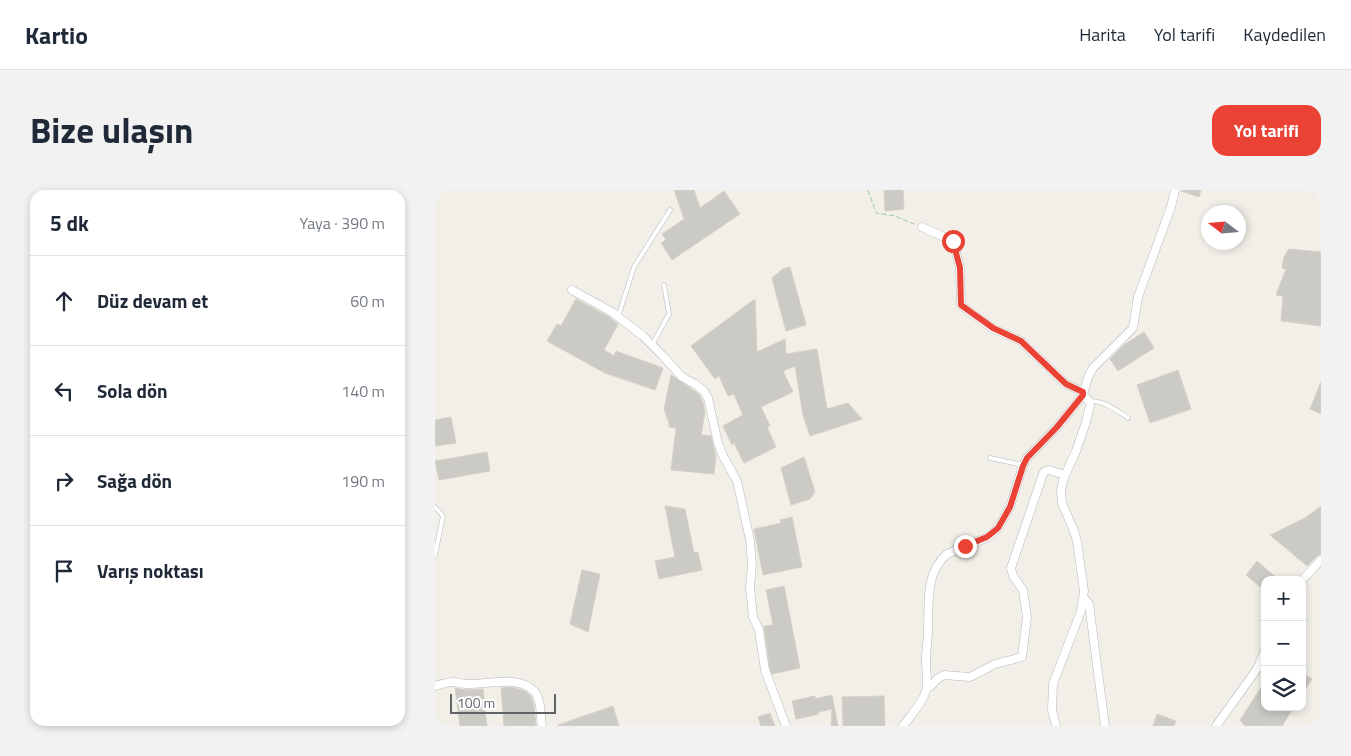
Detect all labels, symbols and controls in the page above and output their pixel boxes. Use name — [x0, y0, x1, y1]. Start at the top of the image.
text: Kartio — [25, 17, 88, 53]
text: Harita — [1079, 21, 1126, 48]
text: Yol tarifi — [1154, 21, 1215, 48]
text: Kaydedilen — [1243, 21, 1326, 48]
text: Bize ulaşın — [30, 103, 193, 157]
button: Yol tarifi — [1212, 105, 1321, 156]
north arrow — [1201, 205, 1246, 250]
text: 5 dk — [50, 207, 89, 239]
text: Yaya · 390 m — [300, 211, 385, 235]
route start — [942, 230, 965, 253]
text: Düz devam et — [97, 286, 208, 315]
icon: ahead — [50, 287, 78, 315]
text: 60 m — [350, 289, 385, 313]
text: Sola dön — [97, 376, 168, 405]
icon: left — [50, 377, 78, 405]
text: 140 m — [341, 379, 385, 403]
text: Sağa dön — [97, 466, 172, 495]
icon: right — [50, 467, 78, 495]
text: 190 m — [341, 469, 385, 493]
route end — [954, 535, 977, 558]
text: Varış noktası — [97, 556, 204, 585]
icon: arrive — [50, 557, 78, 585]
map controls — [1261, 576, 1306, 711]
button: + — [1261, 576, 1306, 621]
button: − — [1261, 621, 1306, 666]
button: layers — [1261, 666, 1306, 711]
scale bar — [450, 691, 556, 714]
text: 100 m — [457, 692, 495, 713]

